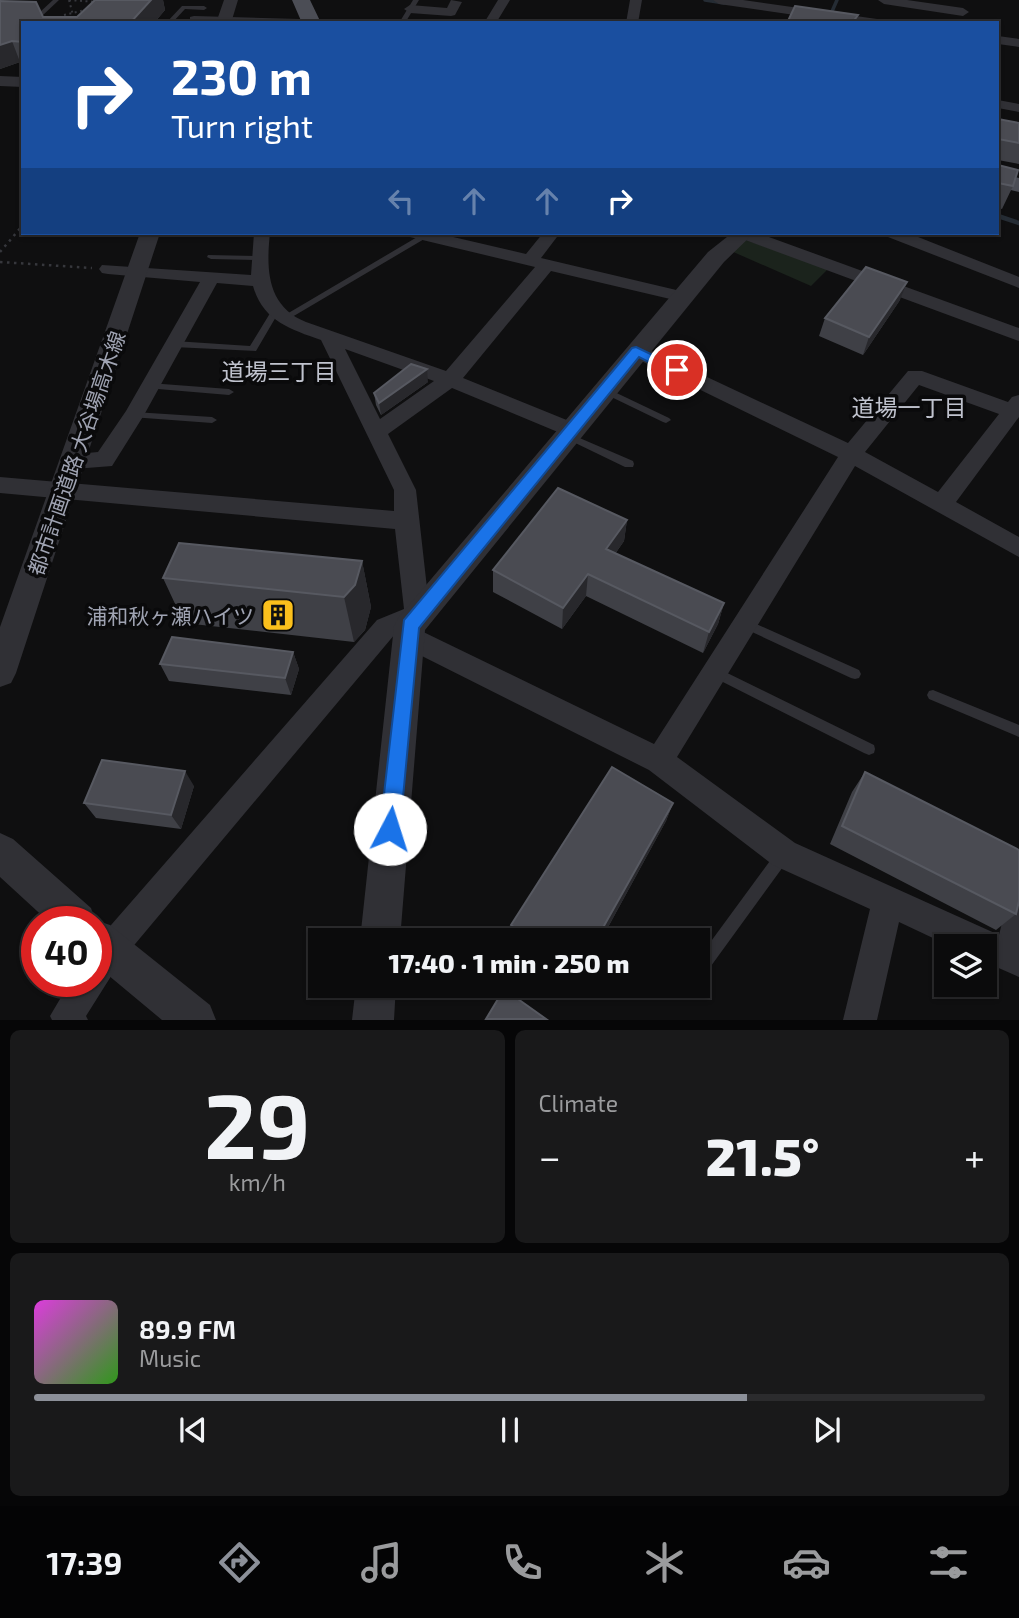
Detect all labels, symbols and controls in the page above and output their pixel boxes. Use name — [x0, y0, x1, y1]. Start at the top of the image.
text: 230 m — [171, 46, 312, 105]
icon: right — [56, 49, 147, 140]
text: Turn right — [171, 106, 313, 144]
icon: left — [382, 182, 420, 220]
icon: ahead — [455, 182, 493, 220]
icon: ahead — [528, 182, 566, 220]
icon: right — [601, 182, 639, 220]
street label: 都市計画道路 大谷場高木線 — [22, 328, 130, 578]
pin — [647, 340, 707, 400]
icon: arrive — [658, 351, 696, 389]
district label: 道場三丁目 — [222, 357, 337, 385]
district label: 道場一丁目 — [852, 393, 967, 421]
building icon: 浦和秋ヶ瀬ハイツ — [259, 596, 297, 634]
place label: 浦和秋ヶ瀬ハイツ — [86, 603, 254, 628]
position arrow — [353, 792, 427, 866]
speed limit sign: 40 — [21, 906, 112, 997]
map controls — [934, 934, 997, 997]
button: layers — [934, 934, 997, 997]
text: 17:40 · 1 min · 250 m — [389, 947, 629, 978]
text: 29 — [204, 1068, 311, 1177]
text: Climate — [539, 1089, 618, 1117]
text: 21.5° — [705, 1124, 819, 1186]
text: − — [539, 1133, 561, 1179]
text: + — [964, 1133, 985, 1179]
text: km/h — [229, 1168, 286, 1196]
text: 89.9 FM — [139, 1313, 236, 1344]
text: Music — [139, 1344, 201, 1372]
icon: previous — [174, 1411, 212, 1449]
icon: pause — [491, 1411, 529, 1449]
icon: next — [808, 1411, 846, 1449]
icon: directions — [215, 1538, 264, 1587]
icon: music — [357, 1538, 406, 1587]
icon: phone — [498, 1538, 547, 1587]
icon: climate — [640, 1538, 689, 1587]
icon: car — [782, 1538, 831, 1587]
icon: filters — [924, 1538, 973, 1587]
text: 17:39 — [46, 1543, 122, 1581]

